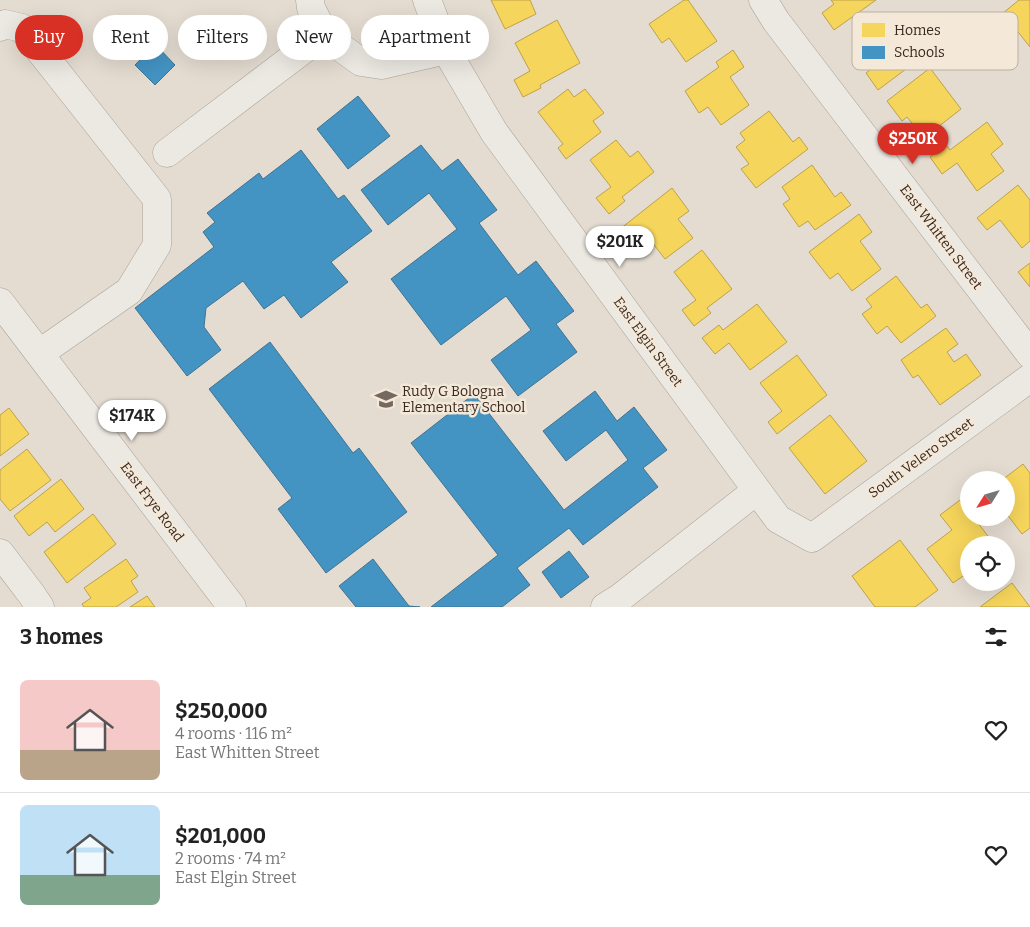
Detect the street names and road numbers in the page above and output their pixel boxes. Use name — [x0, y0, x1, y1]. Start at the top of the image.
street label: East Whitten Street — [896, 181, 986, 293]
street label: East Elgin Street — [610, 294, 686, 390]
street label: South Velero Street — [865, 414, 977, 502]
street label: East Frye Road — [117, 459, 187, 545]

